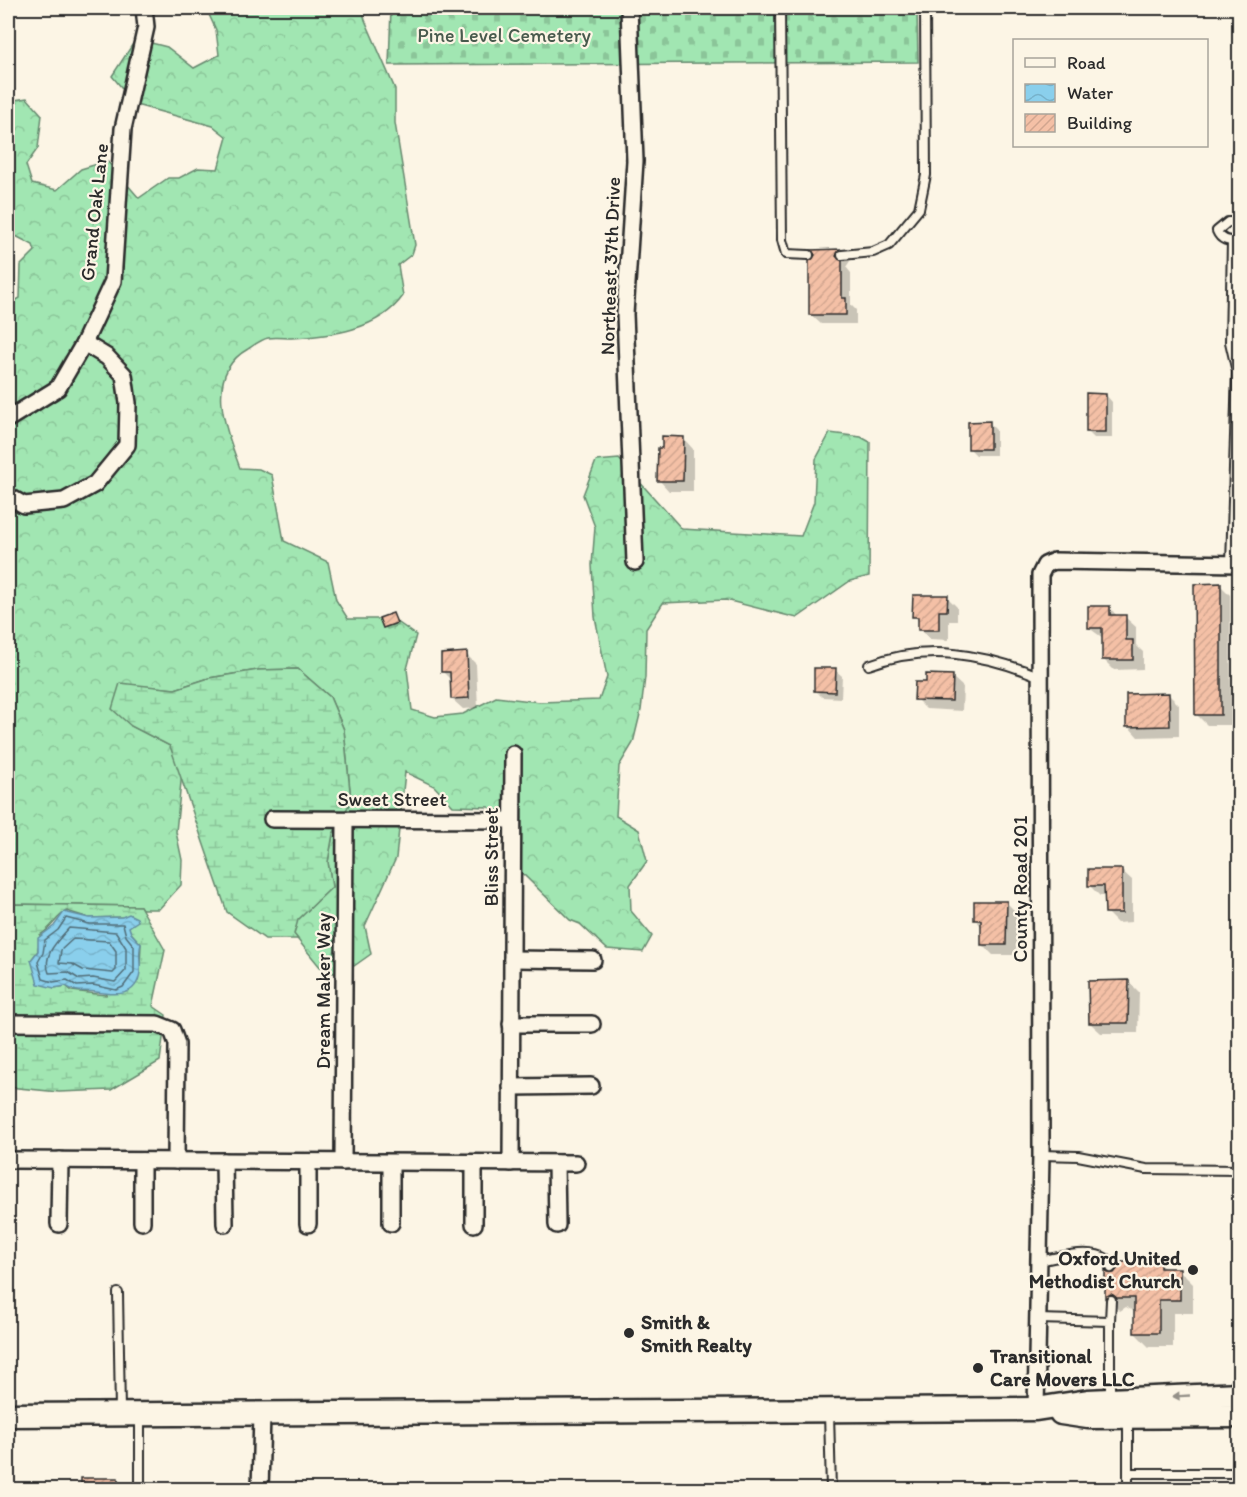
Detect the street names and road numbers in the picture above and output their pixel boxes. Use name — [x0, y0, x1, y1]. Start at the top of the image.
street label: Grand Oak Lane — [75, 142, 113, 282]
street label: Northeast 37th Drive — [595, 176, 625, 356]
street label: Sweet Street — [337, 787, 447, 811]
street label: Bliss Street — [479, 808, 503, 906]
street label: County Road 201 — [1008, 815, 1032, 963]
street label: Dream Maker Way — [311, 912, 335, 1069]

